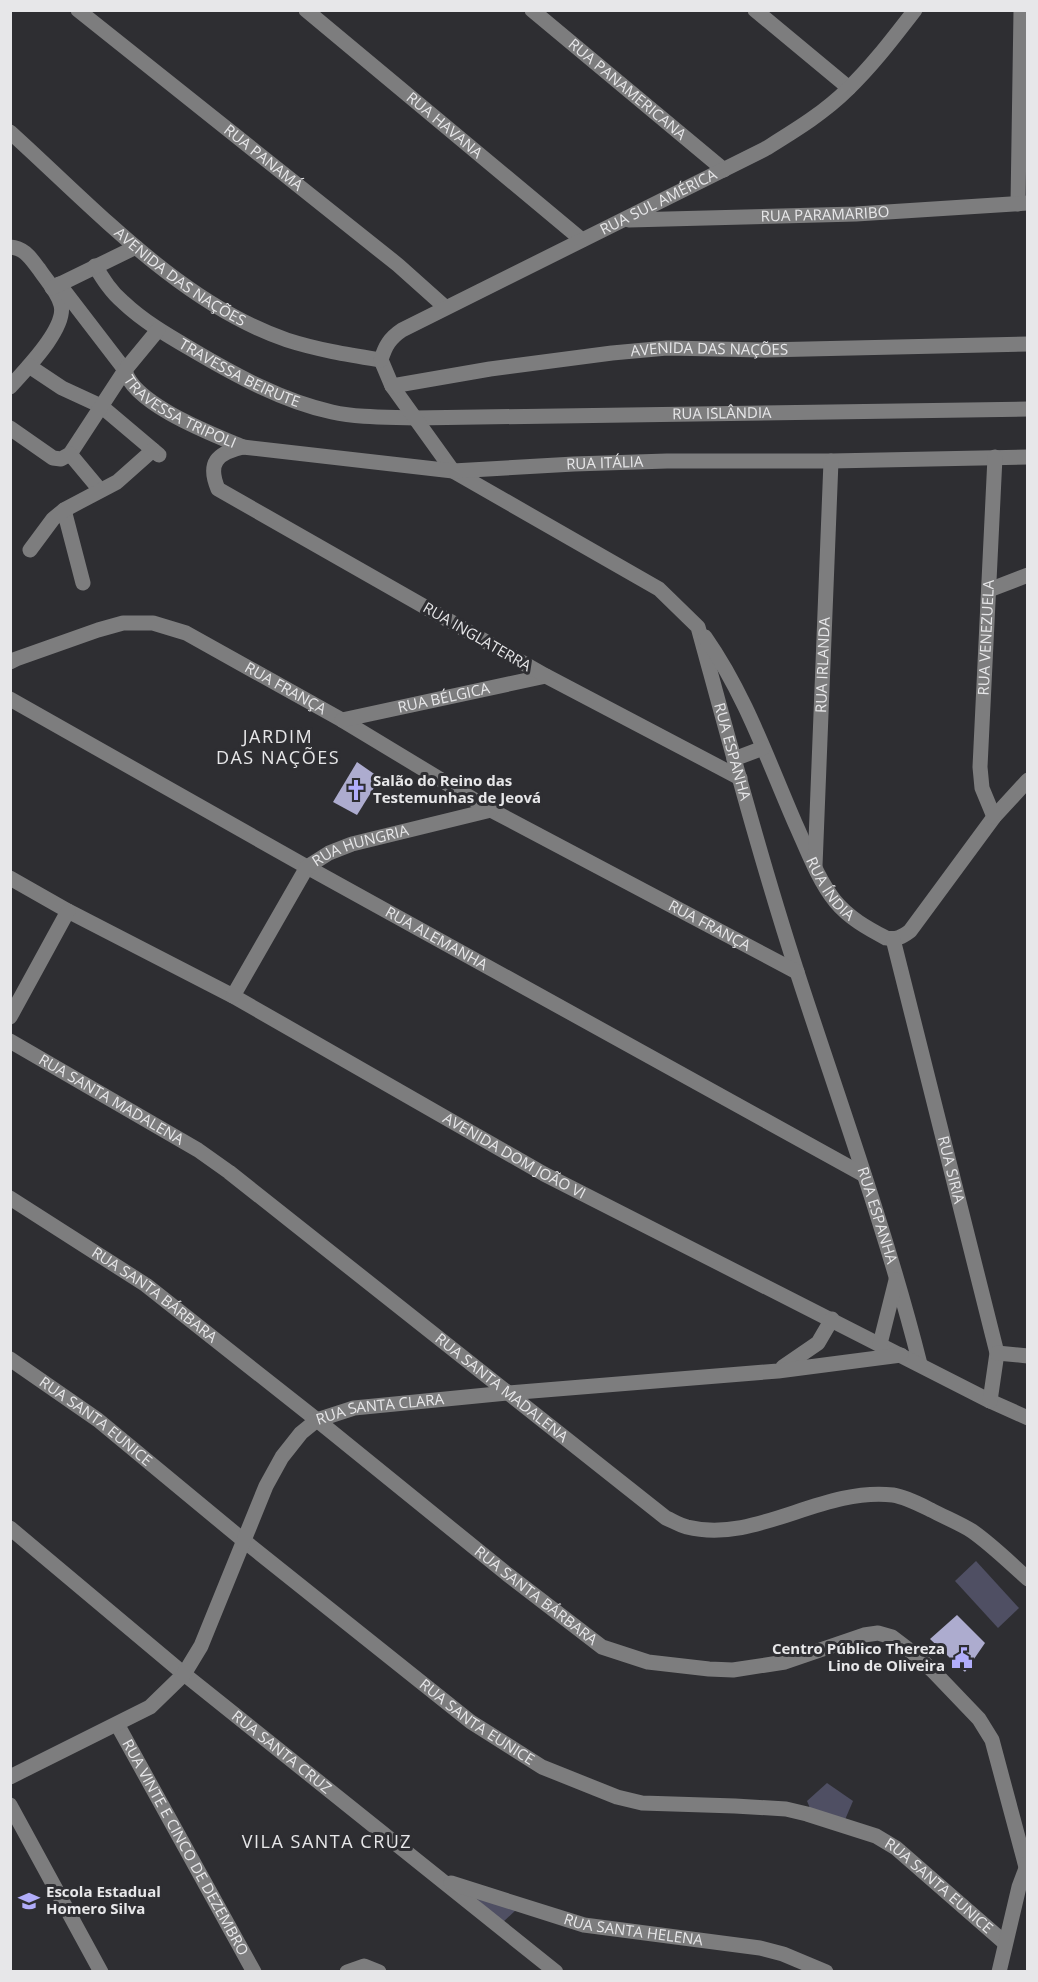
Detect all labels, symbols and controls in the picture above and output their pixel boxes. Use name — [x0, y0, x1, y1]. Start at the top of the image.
street label: RUA PANAMERICANA — [565, 34, 692, 144]
street label: RUA HAVANA — [403, 87, 488, 162]
street label: RUA PANAMÁ — [220, 119, 308, 195]
street label: RUA SUL AMÉRICA — [596, 163, 720, 239]
street label: RUA PARAMARIBO — [760, 201, 890, 226]
street label: AVENIDA DAS NAÇÕES — [111, 222, 250, 330]
street label: TRAVESSA BEIRUTE — [176, 333, 303, 411]
street label: AVENIDA DAS NAÇÕES — [630, 337, 788, 360]
street label: TRAVESSA TRIPOLI — [120, 371, 239, 452]
street label: RUA ISLÂNDIA — [672, 402, 772, 423]
street label: RUA ITÁLIA — [566, 451, 644, 473]
street label: RUA VENEZUELA — [972, 579, 998, 696]
street label: RUA INGLATERRA — [420, 597, 536, 676]
street label: RUA IRLANDA — [810, 616, 834, 714]
street label: RUA FRANÇA — [242, 657, 331, 719]
street label: RUA BÉLGICA — [396, 677, 492, 717]
street label: RUA ESPANHA — [710, 700, 756, 803]
district label: JARDIM DAS NAÇÕES — [216, 724, 340, 769]
place label: Salão do Reino das Testemunhas de Jeová — [373, 770, 541, 807]
church icon: Salão do Reino das Testemunhas de Jeová — [344, 778, 368, 802]
street label: RUA HUNGRIA — [308, 819, 411, 870]
street label: RUA ÍNDIA — [802, 853, 860, 925]
street label: RUA FRANÇA — [665, 895, 755, 955]
street label: RUA ALEMANHA — [382, 901, 492, 974]
street label: RUA SANTA MADALENA — [35, 1049, 188, 1149]
street label: AVENIDA DOM JOÃO VI — [440, 1107, 590, 1203]
street label: RUA SIRIA — [934, 1134, 970, 1206]
street label: RUA ESPANHA — [853, 1164, 903, 1267]
street label: RUA SANTA BÁRBARA — [88, 1242, 222, 1347]
street label: RUA SANTA MADALENA — [431, 1328, 573, 1446]
street label: RUA SANTA EUNICE — [36, 1371, 157, 1470]
street label: RUA SANTA CLARA — [313, 1388, 445, 1429]
street label: RUA SANTA BÁRBARA — [471, 1541, 603, 1649]
place label: Centro Público Thereza Lino de Oliveira — [772, 1638, 945, 1675]
public building icon: Centro Público Thereza Lino de Oliveira — [950, 1646, 974, 1670]
street label: RUA SANTA EUNICE — [416, 1674, 539, 1769]
street label: RUA SANTA CRUZ — [228, 1705, 336, 1797]
street label: RUA VINTE E CINCO DE DEZEMBRO — [118, 1735, 254, 1959]
district label: VILA SANTA CRUZ — [242, 1829, 412, 1853]
street label: RUA SANTA EUNICE — [882, 1833, 998, 1937]
place label: Escola Estadual Homero Silva — [46, 1881, 161, 1918]
school or university icon: Escola Estadual Homero Silva — [17, 1889, 41, 1913]
street label: RUA SANTA HELENA — [561, 1908, 705, 1950]

